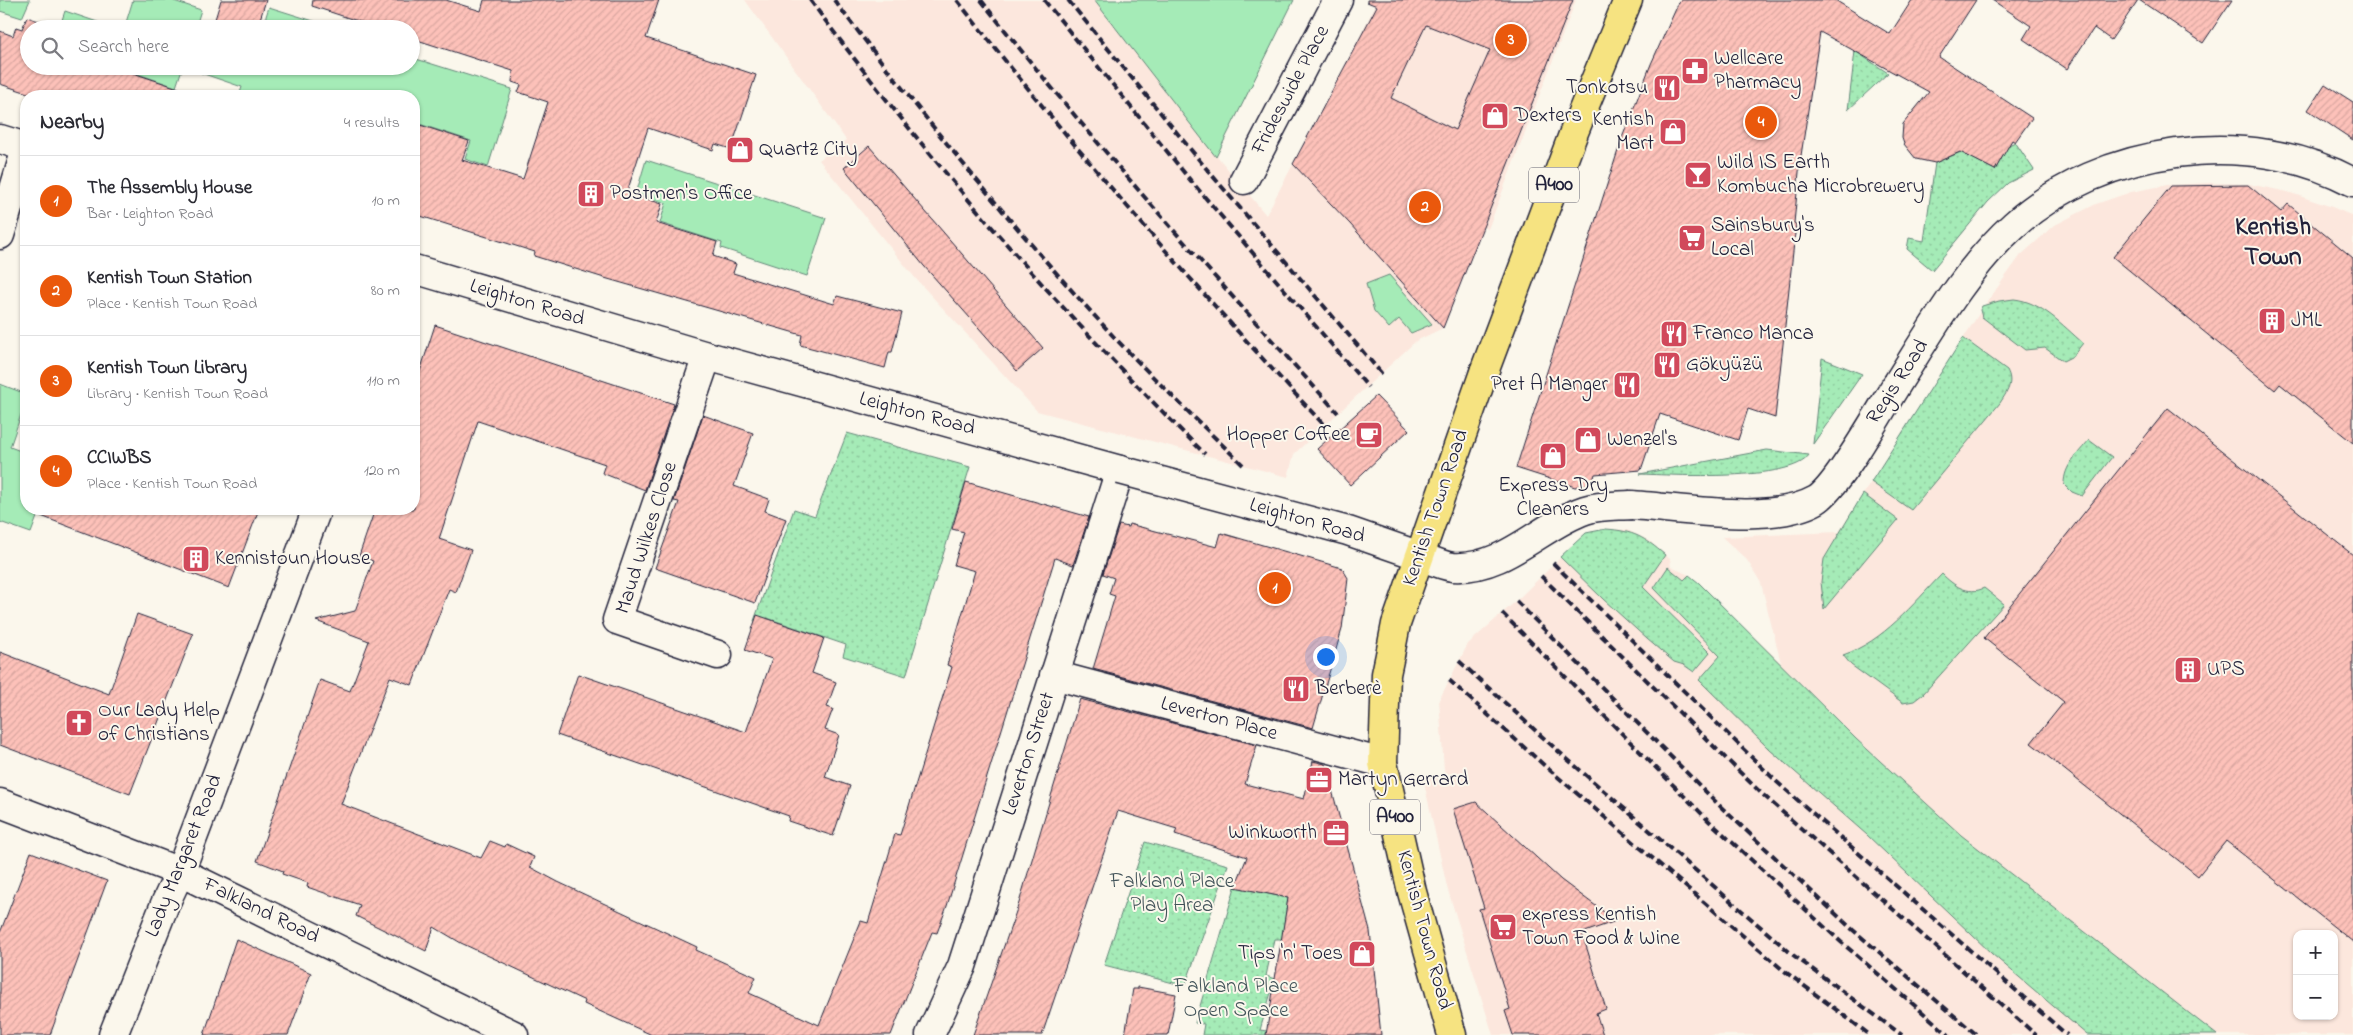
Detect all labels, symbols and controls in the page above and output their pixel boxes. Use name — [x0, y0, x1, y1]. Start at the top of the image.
street label: Frideswide Place — [1244, 19, 1338, 161]
search box — [20, 20, 420, 75]
pin: 3 — [1495, 21, 1527, 59]
icon: search — [38, 34, 66, 62]
text: Search here — [78, 34, 169, 61]
place label: Wellcare Pharmacy — [1714, 44, 1801, 100]
pharmacy icon: Wellcare Pharmacy — [1680, 56, 1710, 86]
place label: Tonkotsu — [1566, 73, 1648, 103]
restaurant icon: Tonkotsu — [1652, 73, 1682, 103]
shop icon: Dexters — [1480, 101, 1510, 131]
place label: Dexters — [1513, 101, 1582, 131]
pin: 4 — [1745, 103, 1777, 141]
place label: Kentish Mart — [1593, 105, 1654, 159]
text: Nearby — [40, 108, 104, 138]
text: 4 results — [344, 111, 400, 135]
shop icon: Kentish Mart — [1658, 117, 1688, 147]
shop icon: Quartz City — [725, 135, 755, 165]
place label: Quartz City — [759, 135, 857, 167]
place label: Wild IS Earth Kombucha Microbrewery — [1717, 148, 1924, 204]
bar icon: Wild IS Earth Kombucha Microbrewery — [1683, 160, 1713, 190]
road number: A400 — [1529, 168, 1579, 202]
text: The Assembly House — [87, 175, 252, 202]
building icon: Postmen's Office — [576, 179, 606, 209]
place label: Postmen's Office — [610, 179, 753, 209]
pin: 2 — [1409, 188, 1441, 226]
text: 1 — [53, 189, 59, 213]
text: 10 m — [372, 189, 400, 213]
text: Bar · Leighton Road — [87, 202, 213, 226]
district label: Kentish Town — [2235, 209, 2311, 277]
place label: Sainsbury's Local — [1711, 211, 1815, 265]
supermarket icon: Sainsbury's Local — [1677, 223, 1707, 253]
text: Kentish Town Station — [87, 265, 252, 292]
street label: Leighton Road — [465, 271, 588, 337]
text: 2 — [52, 279, 60, 303]
text: 80 m — [371, 279, 400, 303]
text: Place · Kentish Town Road — [87, 292, 257, 316]
building icon: JML — [2257, 306, 2287, 336]
place label: JML — [2291, 306, 2322, 336]
restaurant icon: Franco Manca — [1659, 319, 1689, 349]
place label: Franco Manca — [1692, 319, 1814, 349]
street label: Regis Road — [1859, 333, 1938, 431]
restaurant icon: Gökyüzü — [1652, 350, 1682, 380]
place label: Gökyüzü — [1686, 350, 1763, 382]
text: Kentish Town Library — [87, 355, 247, 382]
text: 3 — [53, 369, 59, 393]
text: 110 m — [366, 369, 400, 393]
place label: Pret A Manger — [1491, 370, 1608, 402]
restaurant icon: Pret A Manger — [1612, 370, 1642, 400]
text: Library · Kentish Town Road — [87, 382, 268, 406]
street label: Leighton Road — [855, 384, 978, 446]
place label: Hopper Coffee — [1227, 420, 1351, 450]
cafe icon: Hopper Coffee — [1354, 420, 1384, 450]
street label: Kentish Town Road — [1395, 425, 1477, 590]
shop icon: Wenzel's — [1573, 425, 1603, 455]
place label: Wenzel's — [1607, 425, 1678, 455]
shop icon: Express Dry Cleaners — [1538, 441, 1568, 471]
text: CCIWBS — [87, 445, 151, 472]
street label: Maud Wilkes Close — [608, 458, 686, 618]
text: 4 — [53, 459, 59, 483]
text: 120 m — [364, 459, 400, 483]
place label: Express Dry Cleaners — [1498, 471, 1608, 525]
text: Place · Kentish Town Road — [87, 472, 257, 496]
street label: Leighton Road — [1245, 490, 1368, 554]
building icon: Kennistoun House — [181, 544, 211, 574]
place label: Kennistoun House — [215, 544, 371, 574]
pin: 1 — [1259, 569, 1291, 607]
your location — [1313, 644, 1339, 670]
building icon: UPS — [2173, 655, 2203, 685]
place label: UPS — [2207, 655, 2245, 685]
restaurant icon: Berberè — [1281, 674, 1311, 704]
place label: Berberè — [1314, 674, 1382, 704]
street label: Leverton Street — [995, 688, 1063, 820]
street label: Leverton Place — [1157, 689, 1281, 749]
place label: Our Lady Help of Christians — [98, 696, 220, 750]
church icon: Our Lady Help of Christians — [64, 708, 94, 738]
office icon: Martyn Gerrard — [1304, 765, 1334, 795]
place label: Martyn Gerrard — [1338, 765, 1468, 797]
street label: Lady Margaret Road — [138, 770, 232, 943]
road number: A400 — [1370, 800, 1420, 834]
place label: Winkworth — [1228, 818, 1317, 848]
office icon: Winkworth — [1321, 818, 1351, 848]
street label: Kentish Town Road — [1388, 847, 1460, 1013]
park label: Falkland Place Play Area — [1109, 867, 1235, 923]
street label: Falkland Road — [197, 870, 324, 952]
place label: express Kentish Town Food & Wine — [1522, 900, 1680, 954]
supermarket icon: express Kentish Town Food & Wine — [1488, 912, 1518, 942]
map controls — [2293, 930, 2338, 1020]
button: + — [2293, 930, 2338, 975]
place label: Tips 'n' Toes — [1238, 939, 1343, 969]
shop icon: Tips 'n' Toes — [1347, 939, 1377, 969]
park label: Falkland Place Open Space — [1173, 972, 1299, 1026]
button: − — [2293, 975, 2338, 1020]

